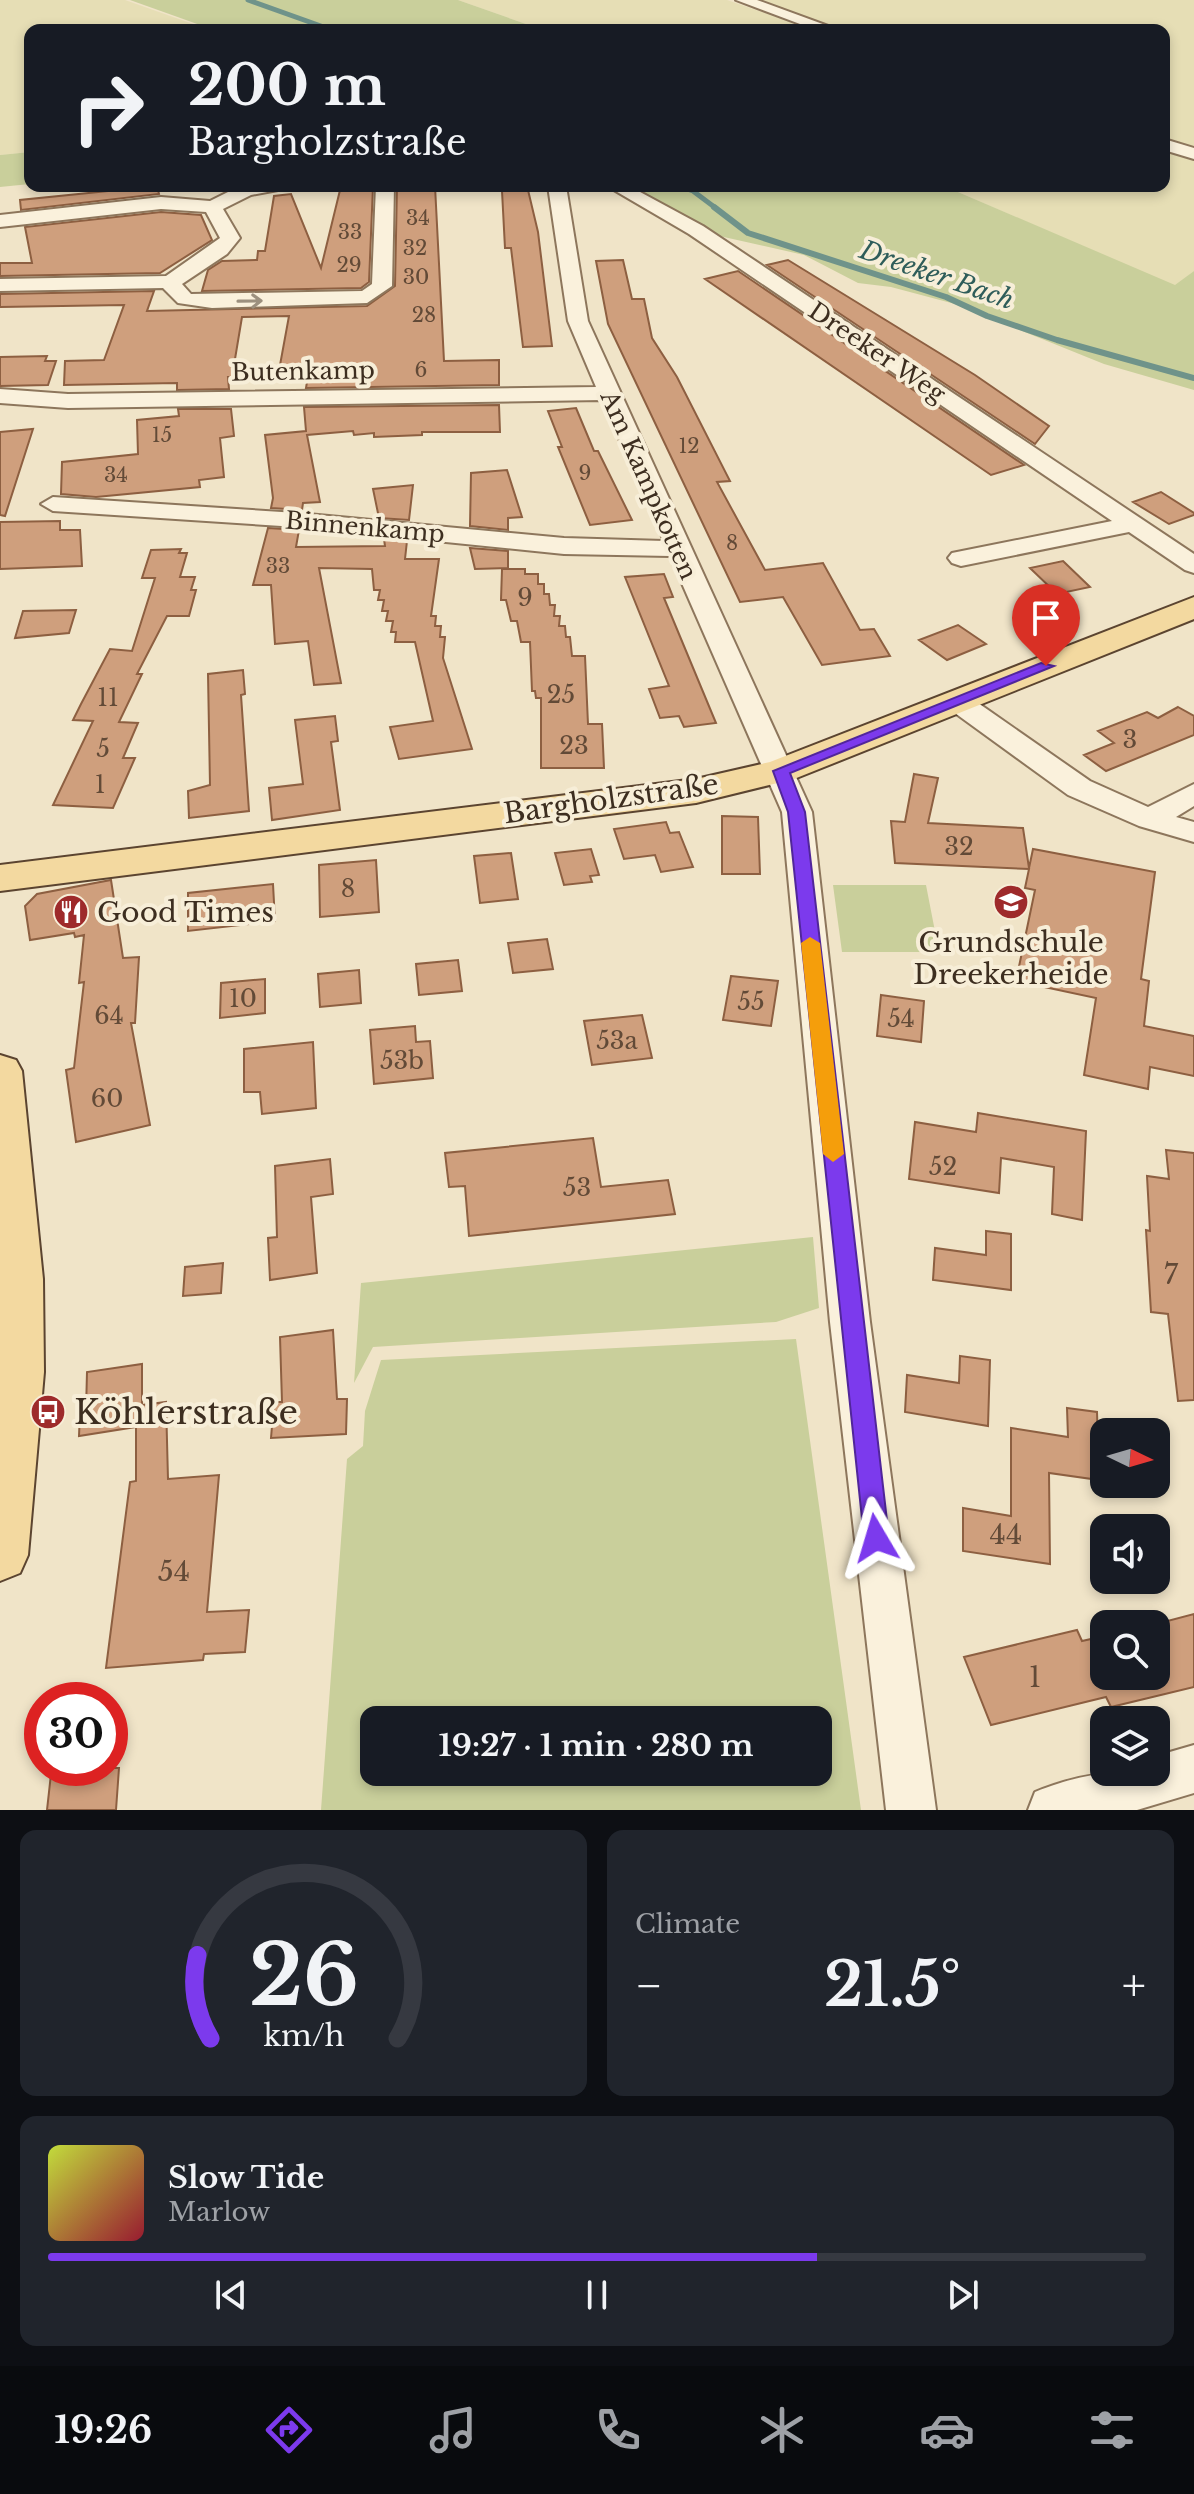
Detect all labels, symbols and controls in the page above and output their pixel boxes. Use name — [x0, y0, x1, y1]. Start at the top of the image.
text: 200 m — [188, 51, 386, 120]
icon: right — [56, 56, 160, 160]
text: Bargholzstraße — [188, 120, 467, 165]
house number: 34 — [406, 206, 430, 230]
house number: 33 — [338, 220, 362, 244]
water label: Dreeker Bach — [855, 233, 1018, 316]
house number: 32 — [403, 236, 427, 260]
house number: 29 — [336, 253, 362, 277]
house number: 30 — [403, 265, 429, 289]
one-way arrow — [236, 293, 263, 309]
street label: Dreeker Weg — [803, 296, 951, 409]
house number: 28 — [412, 303, 436, 327]
street label: Butenkamp — [231, 355, 375, 387]
house number: 6 — [415, 358, 427, 382]
street label: Am Kampkotten — [594, 385, 704, 584]
house number: 15 — [152, 423, 172, 447]
house number: 12 — [678, 434, 700, 458]
house number: 9 — [579, 461, 591, 485]
house number: 34 — [104, 463, 128, 487]
street label: Binnenkamp — [284, 506, 446, 548]
house number: 8 — [726, 531, 738, 555]
house number: 33 — [266, 554, 290, 578]
house number: 9 — [517, 583, 533, 612]
pin — [1012, 584, 1080, 666]
icon: arrive — [1024, 596, 1068, 640]
house number: 25 — [547, 680, 575, 709]
house number: 11 — [97, 683, 119, 712]
house number: 3 — [1123, 725, 1137, 754]
house number: 23 — [559, 731, 589, 760]
house number: 5 — [96, 734, 110, 763]
street label: Bargholzstraße — [501, 767, 721, 831]
house number: 1 — [95, 770, 105, 799]
house number: 32 — [944, 832, 974, 861]
house number: 8 — [341, 874, 355, 903]
school or university icon: Grundschule Dreekerheide — [992, 883, 1030, 921]
restaurant icon: Good Times — [52, 893, 90, 931]
place label: Good Times — [97, 895, 274, 930]
place label: Grundschule Dreekerheide — [913, 925, 1109, 992]
house number: 10 — [229, 984, 257, 1013]
house number: 55 — [737, 987, 765, 1016]
house number: 64 — [94, 1001, 124, 1030]
house number: 54 — [887, 1004, 915, 1033]
house number: 53a — [596, 1026, 639, 1055]
house number: 53b — [380, 1046, 424, 1075]
house number: 60 — [91, 1084, 123, 1113]
house number: 52 — [929, 1152, 957, 1181]
house number: 53 — [563, 1173, 591, 1202]
house number: 7 — [1164, 1257, 1179, 1292]
place label: Köhlerstraße — [74, 1391, 298, 1433]
bus stop icon: Köhlerstraße — [29, 1393, 67, 1431]
north arrow — [1090, 1418, 1170, 1498]
map controls — [1090, 1418, 1170, 1786]
position arrow — [834, 1496, 918, 1580]
button: sound — [1090, 1514, 1170, 1594]
house number: 44 — [990, 1517, 1022, 1552]
house number: 54 — [158, 1554, 190, 1589]
button: search — [1090, 1610, 1170, 1690]
house number: 1 — [1029, 1660, 1041, 1695]
speed limit sign: 30 — [24, 1682, 128, 1786]
button: layers — [1090, 1706, 1170, 1786]
text: 19:27 · 1 min · 280 m — [439, 1727, 753, 1764]
text: Climate — [635, 1908, 740, 1940]
text: 26 — [248, 1924, 359, 2027]
text: 21.5° — [824, 1948, 961, 2022]
text: − — [635, 1958, 663, 2013]
text: + — [1122, 1958, 1146, 2013]
text: km/h — [263, 2018, 344, 2054]
text: Slow Tide — [168, 2159, 324, 2196]
text: Marlow — [168, 2196, 270, 2228]
icon: previous — [209, 2273, 253, 2317]
icon: pause — [575, 2273, 619, 2317]
icon: next — [941, 2273, 985, 2317]
icon: directions — [261, 2402, 317, 2458]
icon: music — [425, 2402, 481, 2458]
icon: phone — [590, 2402, 646, 2458]
icon: climate — [754, 2402, 810, 2458]
icon: car — [919, 2402, 975, 2458]
icon: filters — [1084, 2402, 1140, 2458]
text: 19:26 — [54, 2408, 152, 2453]

